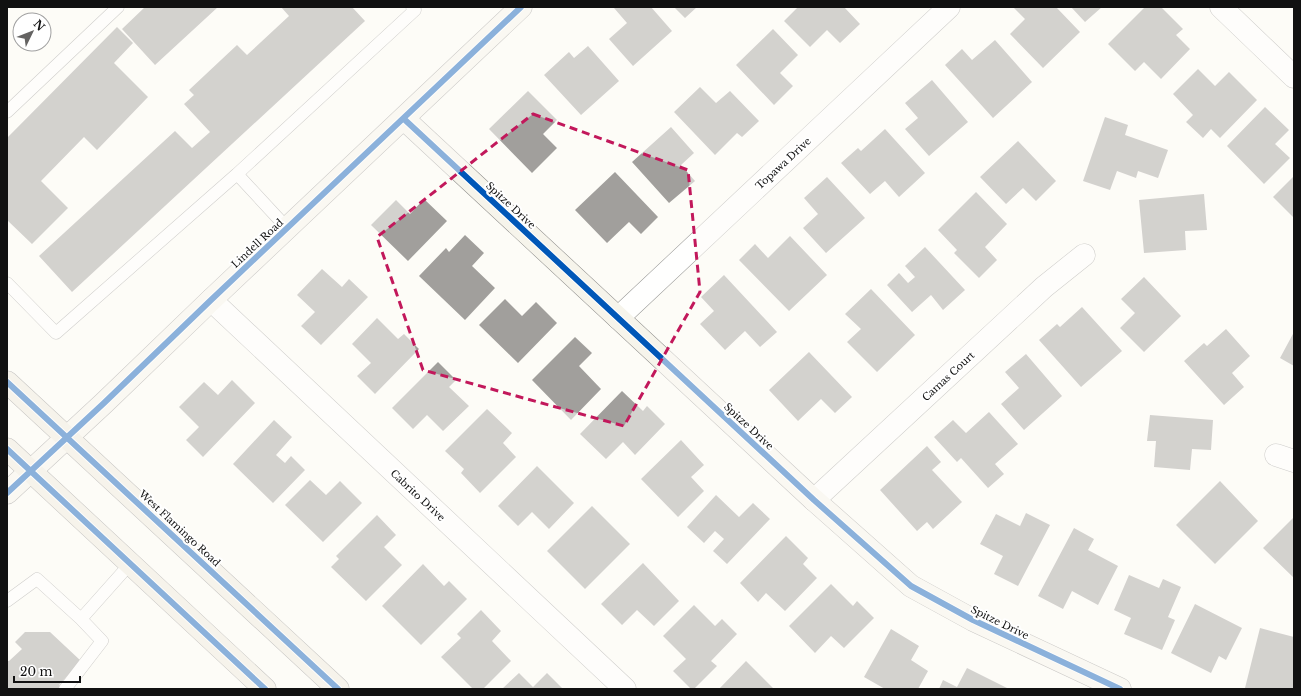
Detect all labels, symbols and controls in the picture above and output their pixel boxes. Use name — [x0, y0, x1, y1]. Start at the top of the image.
north arrow — [12, 12, 52, 52]
text: N — [31, 17, 48, 34]
street label: Topawa Drive — [753, 134, 814, 192]
street label: Spitze Drive — [483, 179, 538, 232]
street label: Lindell Road — [229, 216, 286, 271]
street label: Camas Court — [919, 349, 977, 404]
street label: Spitze Drive — [721, 400, 776, 453]
street label: Cabrito Drive — [388, 467, 448, 524]
street label: West Flamingo Road — [136, 487, 223, 570]
street label: Spitze Drive — [969, 603, 1031, 642]
scale bar — [14, 658, 80, 684]
text: 20 m — [20, 664, 52, 679]

